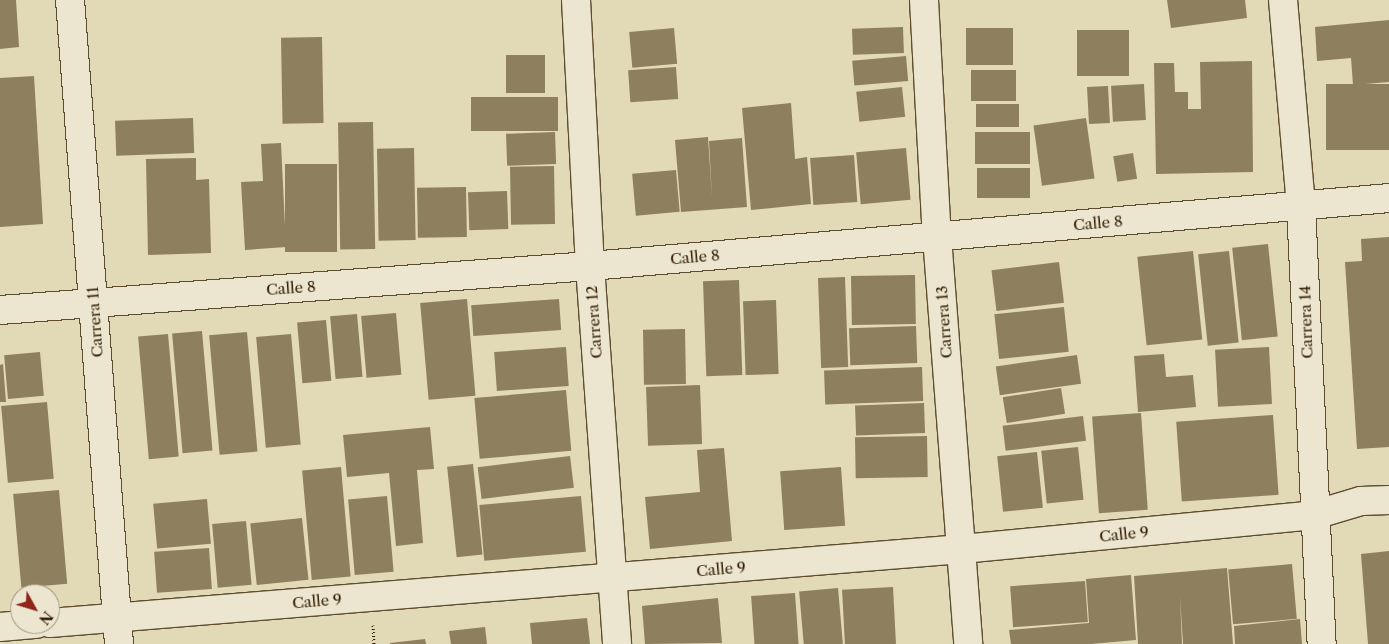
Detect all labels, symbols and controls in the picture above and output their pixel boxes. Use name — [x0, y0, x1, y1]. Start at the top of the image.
street label: Calle 8 — [1072, 212, 1124, 234]
street label: Calle 8 — [669, 246, 721, 268]
street label: Calle 8 — [266, 277, 316, 299]
street label: Carrera 12 — [582, 285, 606, 359]
street label: Carrera 13 — [932, 285, 956, 359]
street label: Carrera 14 — [1296, 285, 1316, 359]
street label: Carrera 11 — [84, 286, 106, 358]
street label: Calle 9 — [1098, 522, 1150, 546]
street label: Calle 9 — [696, 558, 746, 580]
north arrow — [10, 584, 60, 634]
street label: Calle 9 — [292, 590, 342, 612]
text: N — [35, 607, 57, 628]

